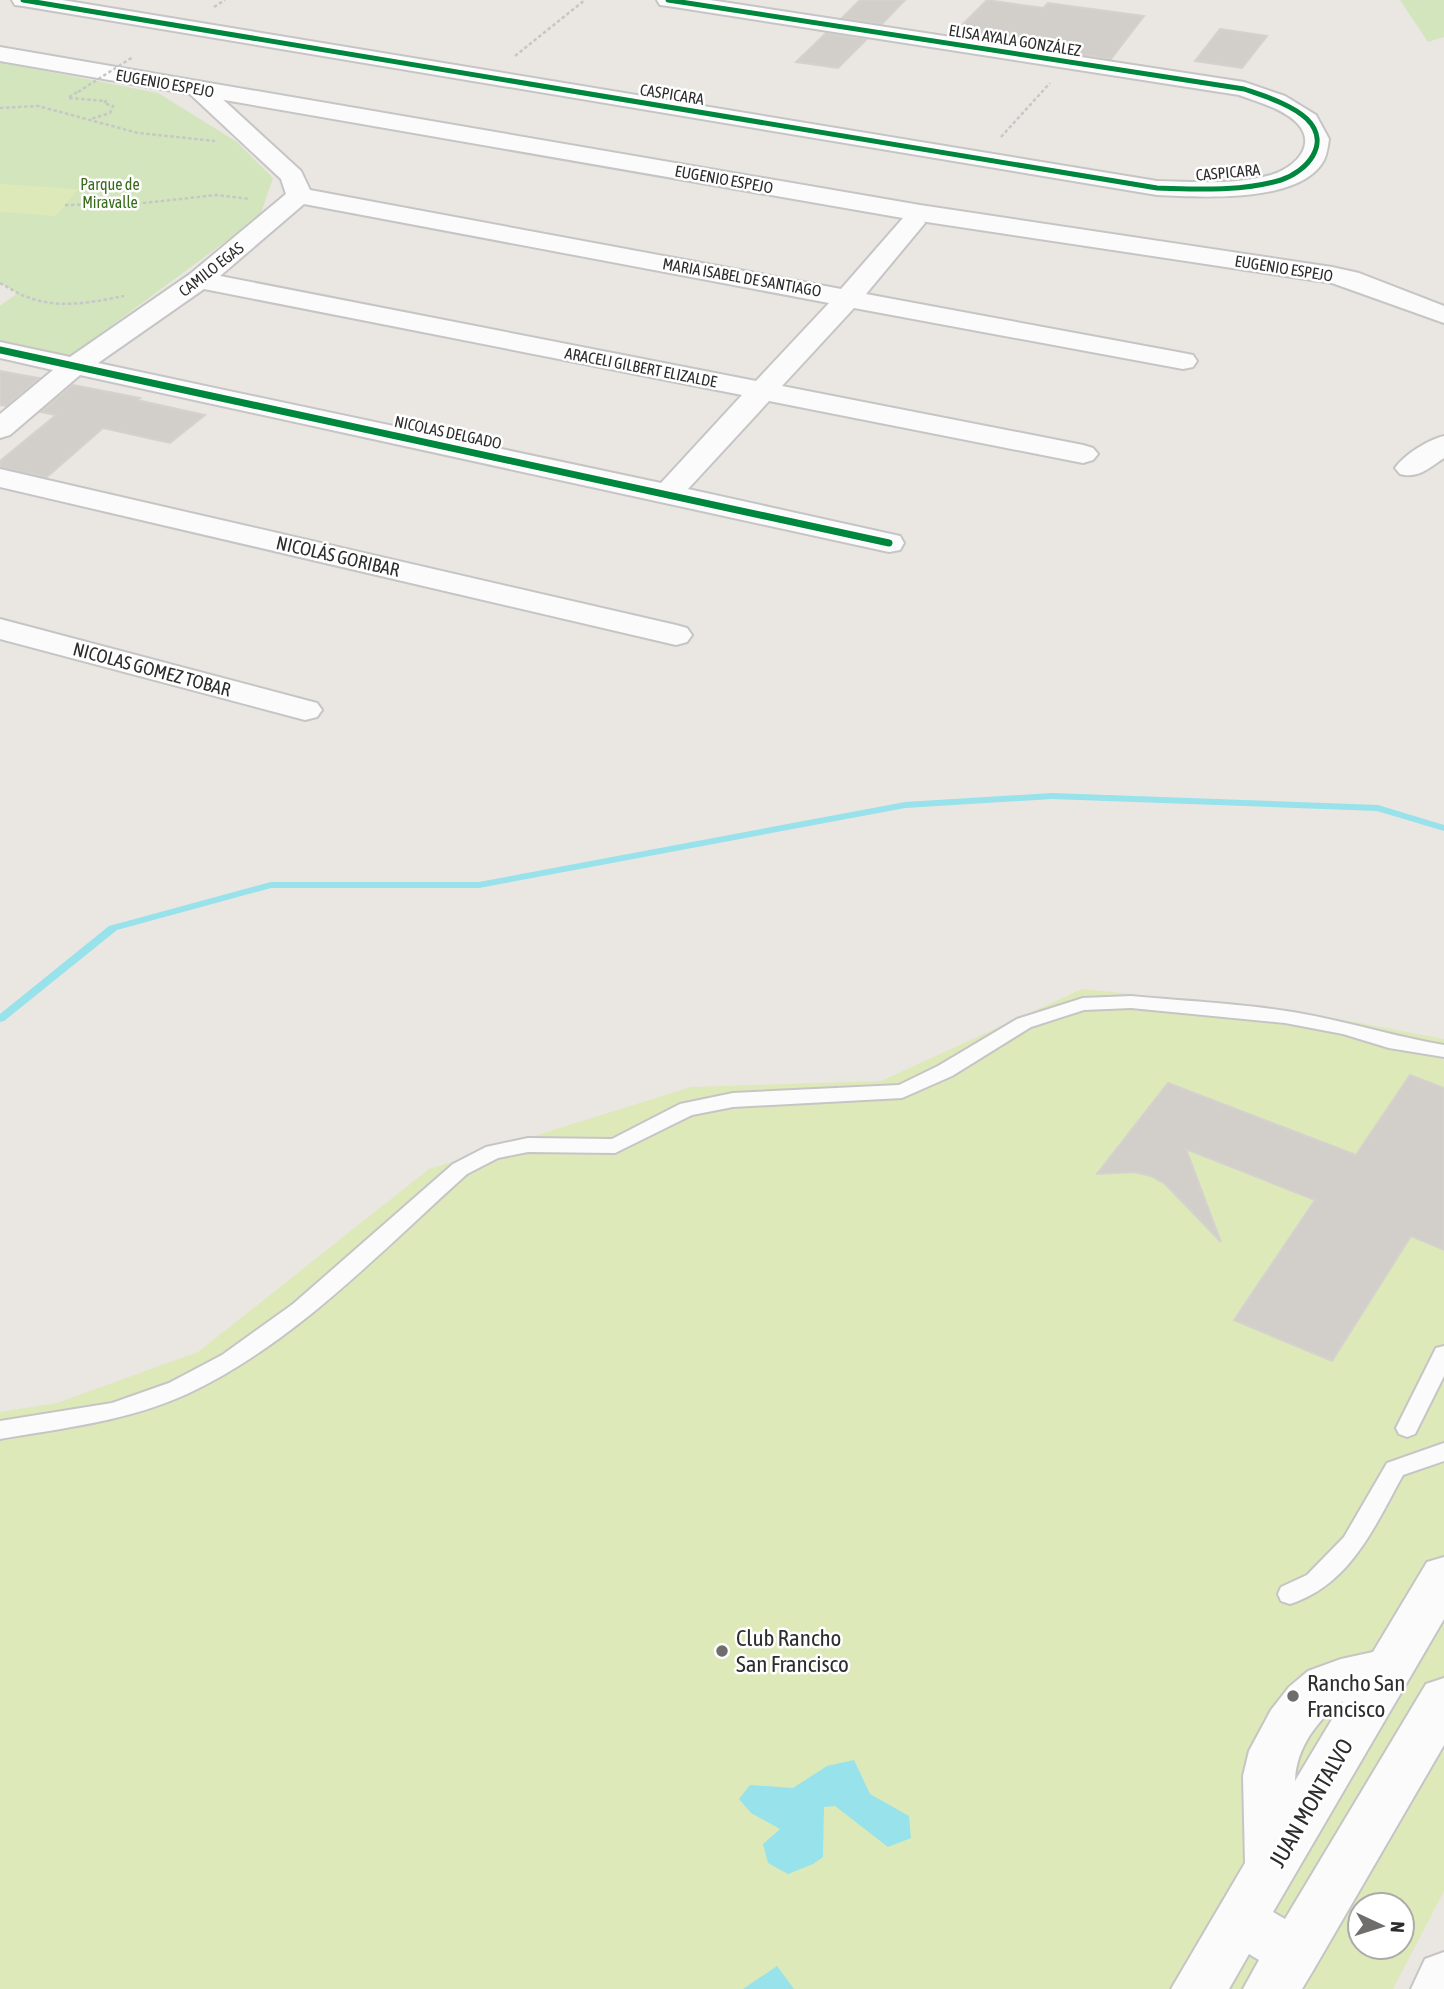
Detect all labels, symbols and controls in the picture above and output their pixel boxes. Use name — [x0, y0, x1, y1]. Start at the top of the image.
street label: ELISA AYALA GONZÁLEZ — [948, 21, 1082, 59]
street label: EUGENIO ESPEJO — [115, 66, 215, 100]
street label: CASPICARA — [639, 80, 705, 108]
street label: CASPICARA — [1195, 160, 1261, 184]
street label: EUGENIO ESPEJO — [674, 162, 774, 196]
park label: Parque de Miravalle — [80, 175, 140, 211]
street label: CAMILO EGAS — [175, 238, 247, 300]
street label: EUGENIO ESPEJO — [1234, 251, 1334, 285]
street label: MARIA ISABEL DE SANTIAGO — [661, 254, 823, 300]
street label: ARACELI GILBERT ELIZALDE — [563, 343, 719, 391]
street label: NICOLAS DELGADO — [393, 412, 503, 452]
street label: NICOLÁS GORIBAR — [274, 531, 402, 581]
street label: NICOLAS GOMEZ TOBAR — [71, 637, 234, 701]
place label: Club Rancho San Francisco — [736, 1625, 849, 1677]
marker: Club Rancho San Francisco — [714, 1643, 730, 1659]
place label: Rancho San Francisco — [1307, 1670, 1406, 1722]
marker: Rancho San Francisco — [1285, 1688, 1301, 1704]
street label: JUAN MONTALVO — [1264, 1734, 1358, 1872]
north arrow — [1346, 1891, 1416, 1961]
text: N — [1387, 1921, 1409, 1934]

